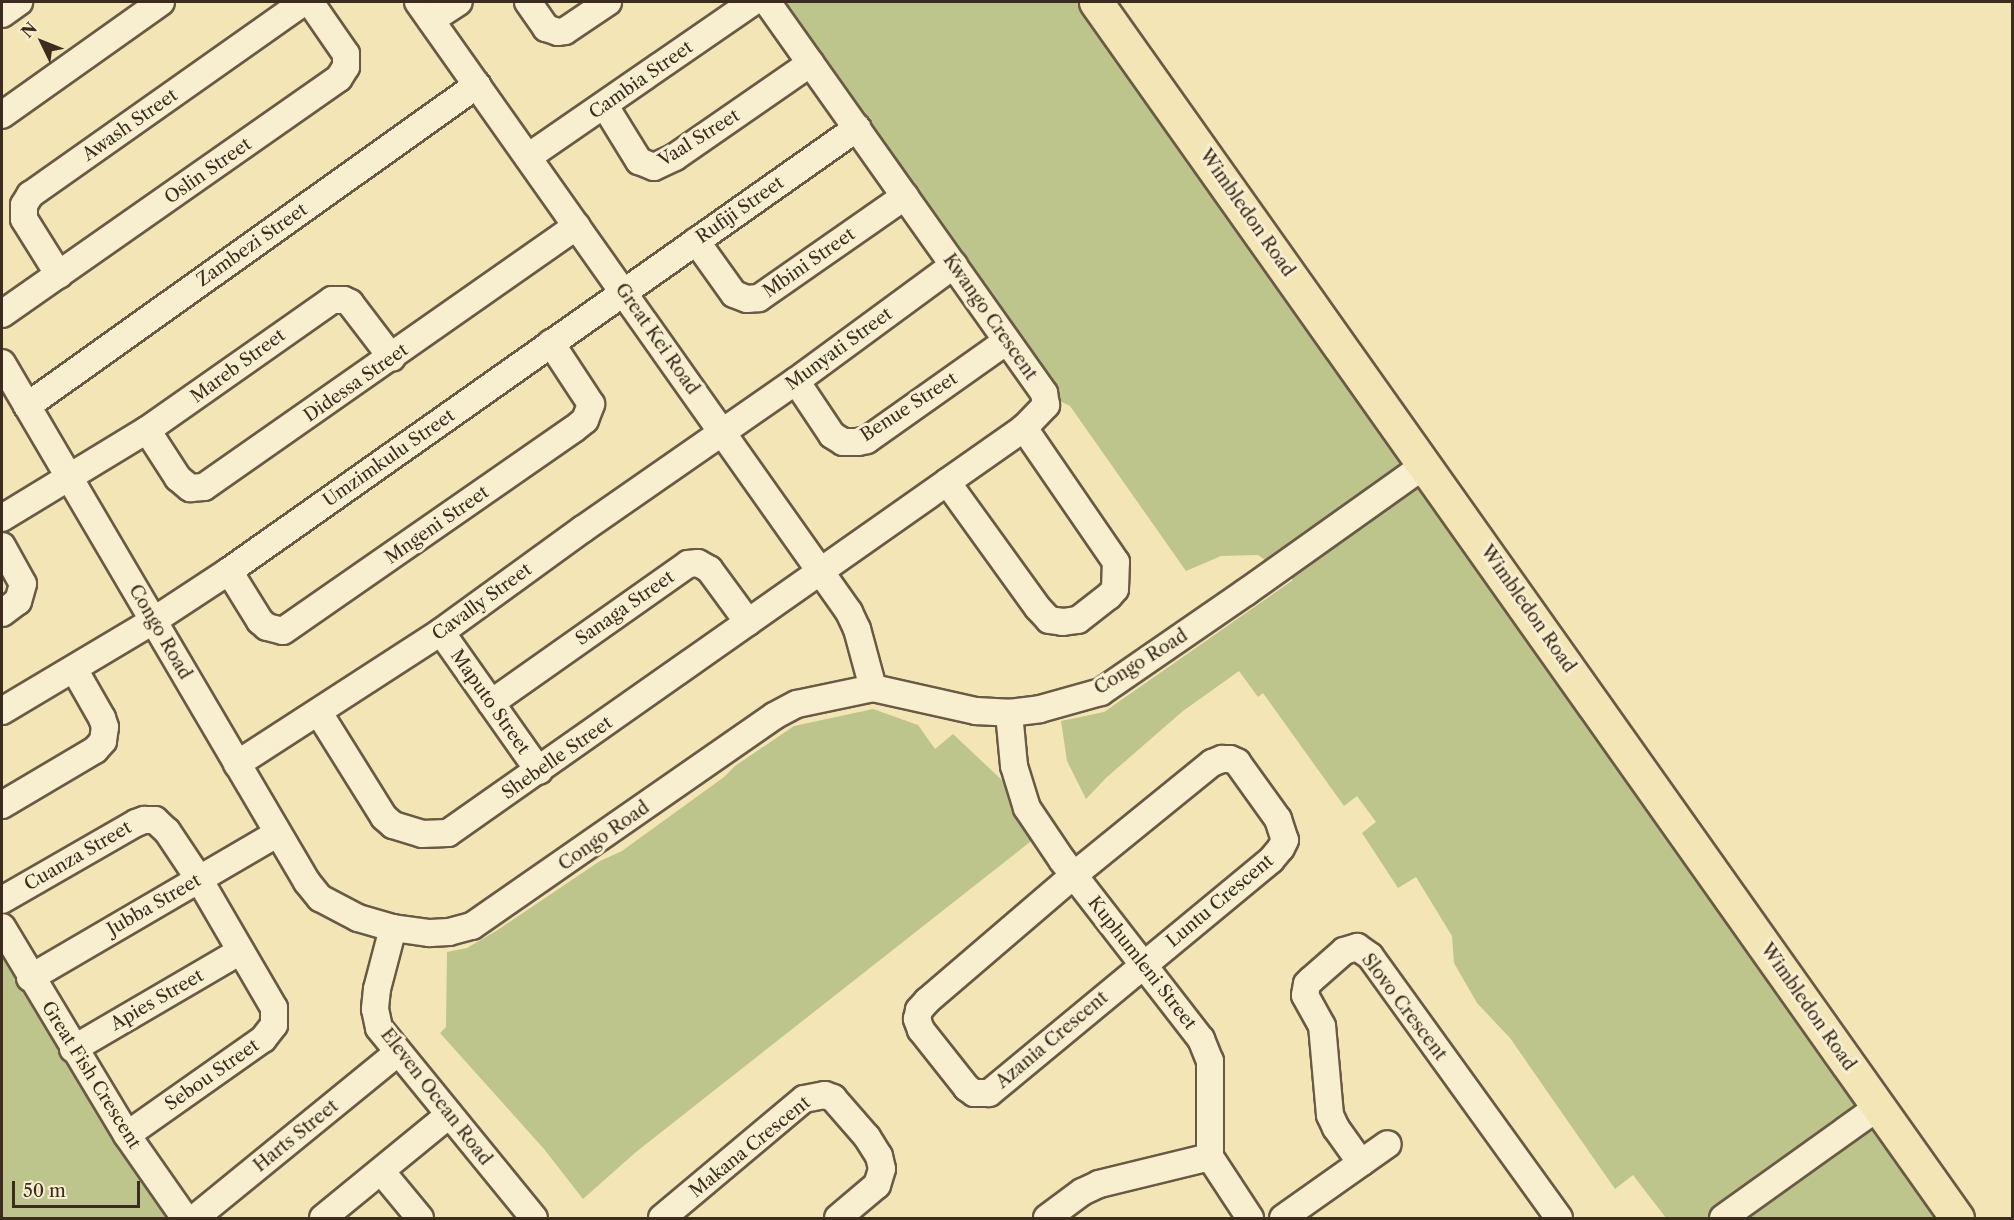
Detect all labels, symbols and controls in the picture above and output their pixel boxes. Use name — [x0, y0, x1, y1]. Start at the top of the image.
north arrow — [12, 12, 72, 72]
text: N — [17, 18, 41, 42]
street label: Cambia Street — [585, 36, 697, 124]
street label: Awash Street — [78, 84, 182, 166]
street label: Vaal Street — [654, 105, 744, 171]
street label: Oslin Street — [161, 133, 255, 209]
street label: Wimbledon Road — [1195, 145, 1299, 281]
street label: Rufiji Street — [692, 172, 788, 248]
street label: Zambezi Street — [193, 199, 311, 291]
street label: Mbini Street — [759, 223, 859, 303]
street label: Kwango Crescent — [938, 250, 1042, 384]
street label: Great Kei Road — [611, 279, 703, 399]
street label: Munyati Street — [781, 303, 897, 395]
street label: Mareb Street — [186, 324, 290, 408]
street label: Didessa Street — [300, 339, 412, 427]
street label: Benue Street — [857, 368, 961, 446]
street label: Umzimkulu Street — [319, 405, 459, 511]
street label: Mngeni Street — [381, 481, 493, 569]
street label: Wimbledon Road — [1476, 541, 1580, 677]
street label: Cavally Street — [428, 559, 536, 645]
street label: Sanaga Street — [571, 566, 679, 650]
street label: Congo Road — [124, 581, 196, 683]
street label: Congo Road — [1090, 625, 1192, 699]
street label: Maputo Street — [446, 645, 534, 759]
street label: Shebelle Street — [498, 712, 616, 804]
street label: Congo Road — [554, 797, 654, 875]
street label: Cuanza Street — [21, 817, 135, 895]
street label: Luntu Crescent — [1162, 850, 1278, 952]
street label: Jubba Street — [103, 870, 205, 940]
street label: Kuphumleni Street — [1083, 892, 1201, 1034]
street label: Wimbledon Road — [1756, 939, 1860, 1075]
street label: Slovo Crescent — [1357, 949, 1451, 1065]
street label: Apies Street — [107, 965, 207, 1035]
street label: Azania Crescent — [992, 987, 1112, 1093]
street label: Great Fish Crescent — [37, 997, 145, 1153]
street label: Eleven Ocean Road — [376, 1024, 496, 1170]
street label: Sebou Street — [161, 1035, 263, 1115]
street label: Makana Crescent — [685, 1092, 815, 1202]
street label: Harts Street — [249, 1095, 343, 1177]
scale bar — [15, 1169, 142, 1207]
text: 50 m — [23, 1180, 66, 1202]

